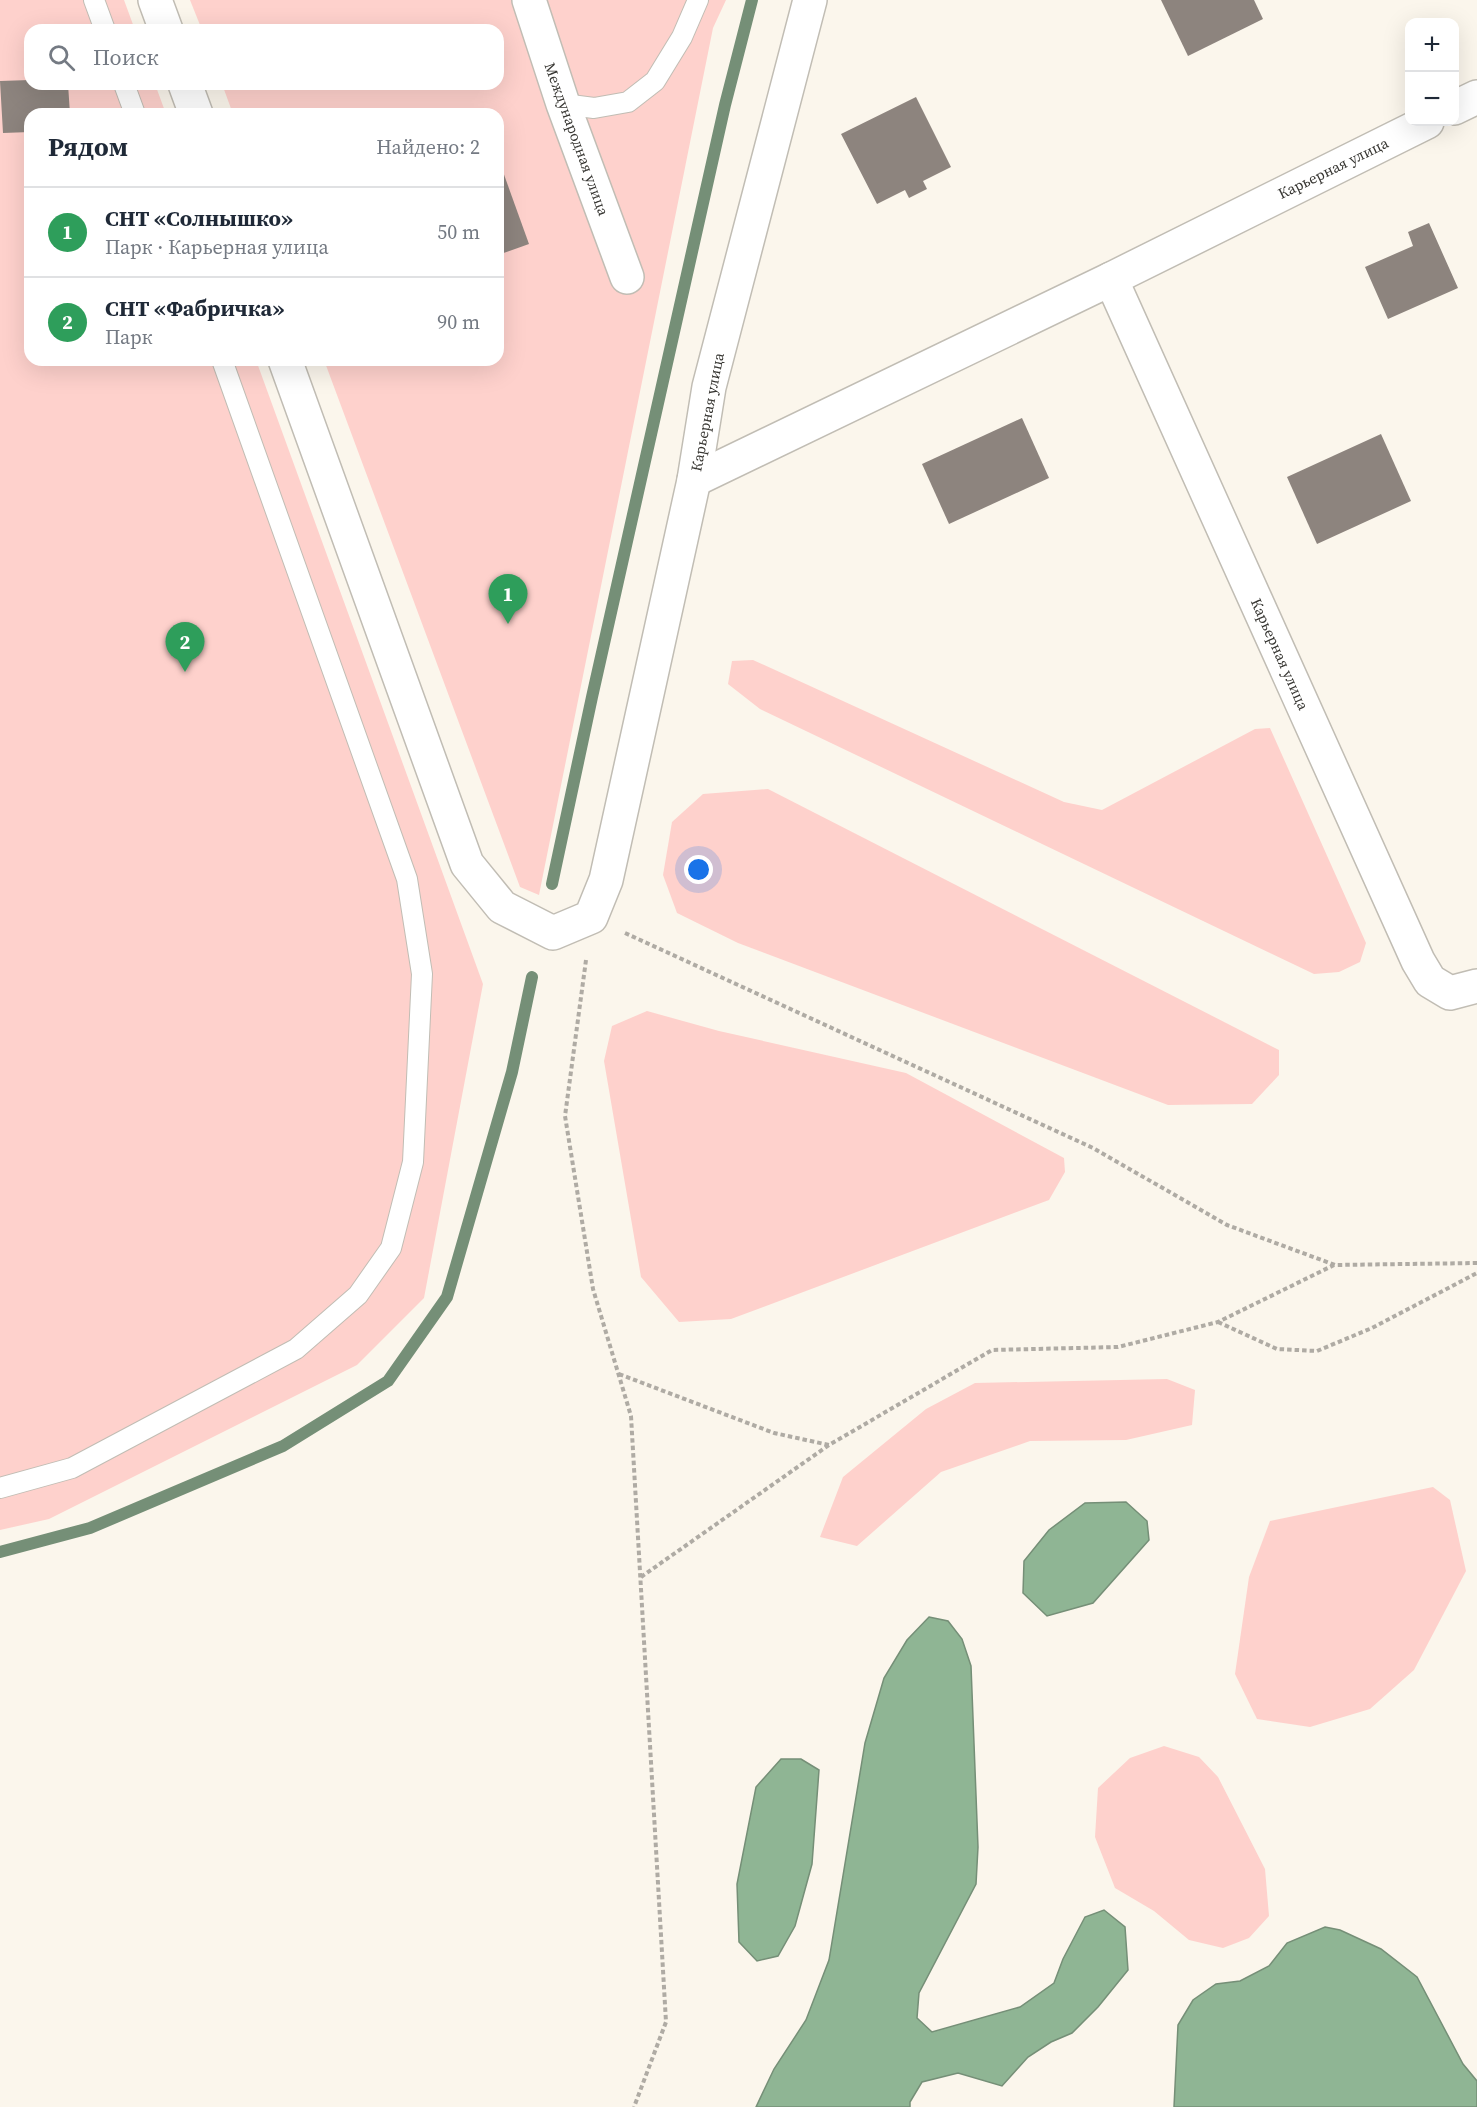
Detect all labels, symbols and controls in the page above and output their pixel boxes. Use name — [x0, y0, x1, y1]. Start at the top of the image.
map controls — [1405, 18, 1459, 126]
button: + — [1405, 18, 1459, 72]
search box — [24, 24, 504, 90]
icon: search — [45, 41, 78, 74]
text: Поиск — [93, 42, 159, 72]
street label: Международная улица — [540, 60, 615, 219]
button: − — [1405, 72, 1459, 126]
text: Рядом — [48, 129, 128, 165]
street label: Карьерная улица — [1274, 132, 1392, 204]
text: Найдено: 2 — [376, 133, 480, 161]
text: СНТ «Солнышко» — [105, 203, 293, 233]
text: 1 — [62, 218, 73, 246]
text: 50 m — [437, 218, 480, 246]
text: Парк · Карьерная улица — [105, 233, 329, 261]
text: СНТ «Фабричка» — [105, 293, 284, 323]
text: 2 — [62, 308, 73, 336]
text: 90 m — [437, 308, 480, 336]
text: Парк — [105, 323, 153, 351]
street label: Карьерная улица — [685, 350, 729, 473]
pin: 1 — [488, 574, 528, 624]
street label: Карьерная улица — [1246, 595, 1314, 714]
pin: 2 — [166, 622, 204, 672]
your location — [684, 855, 713, 884]

